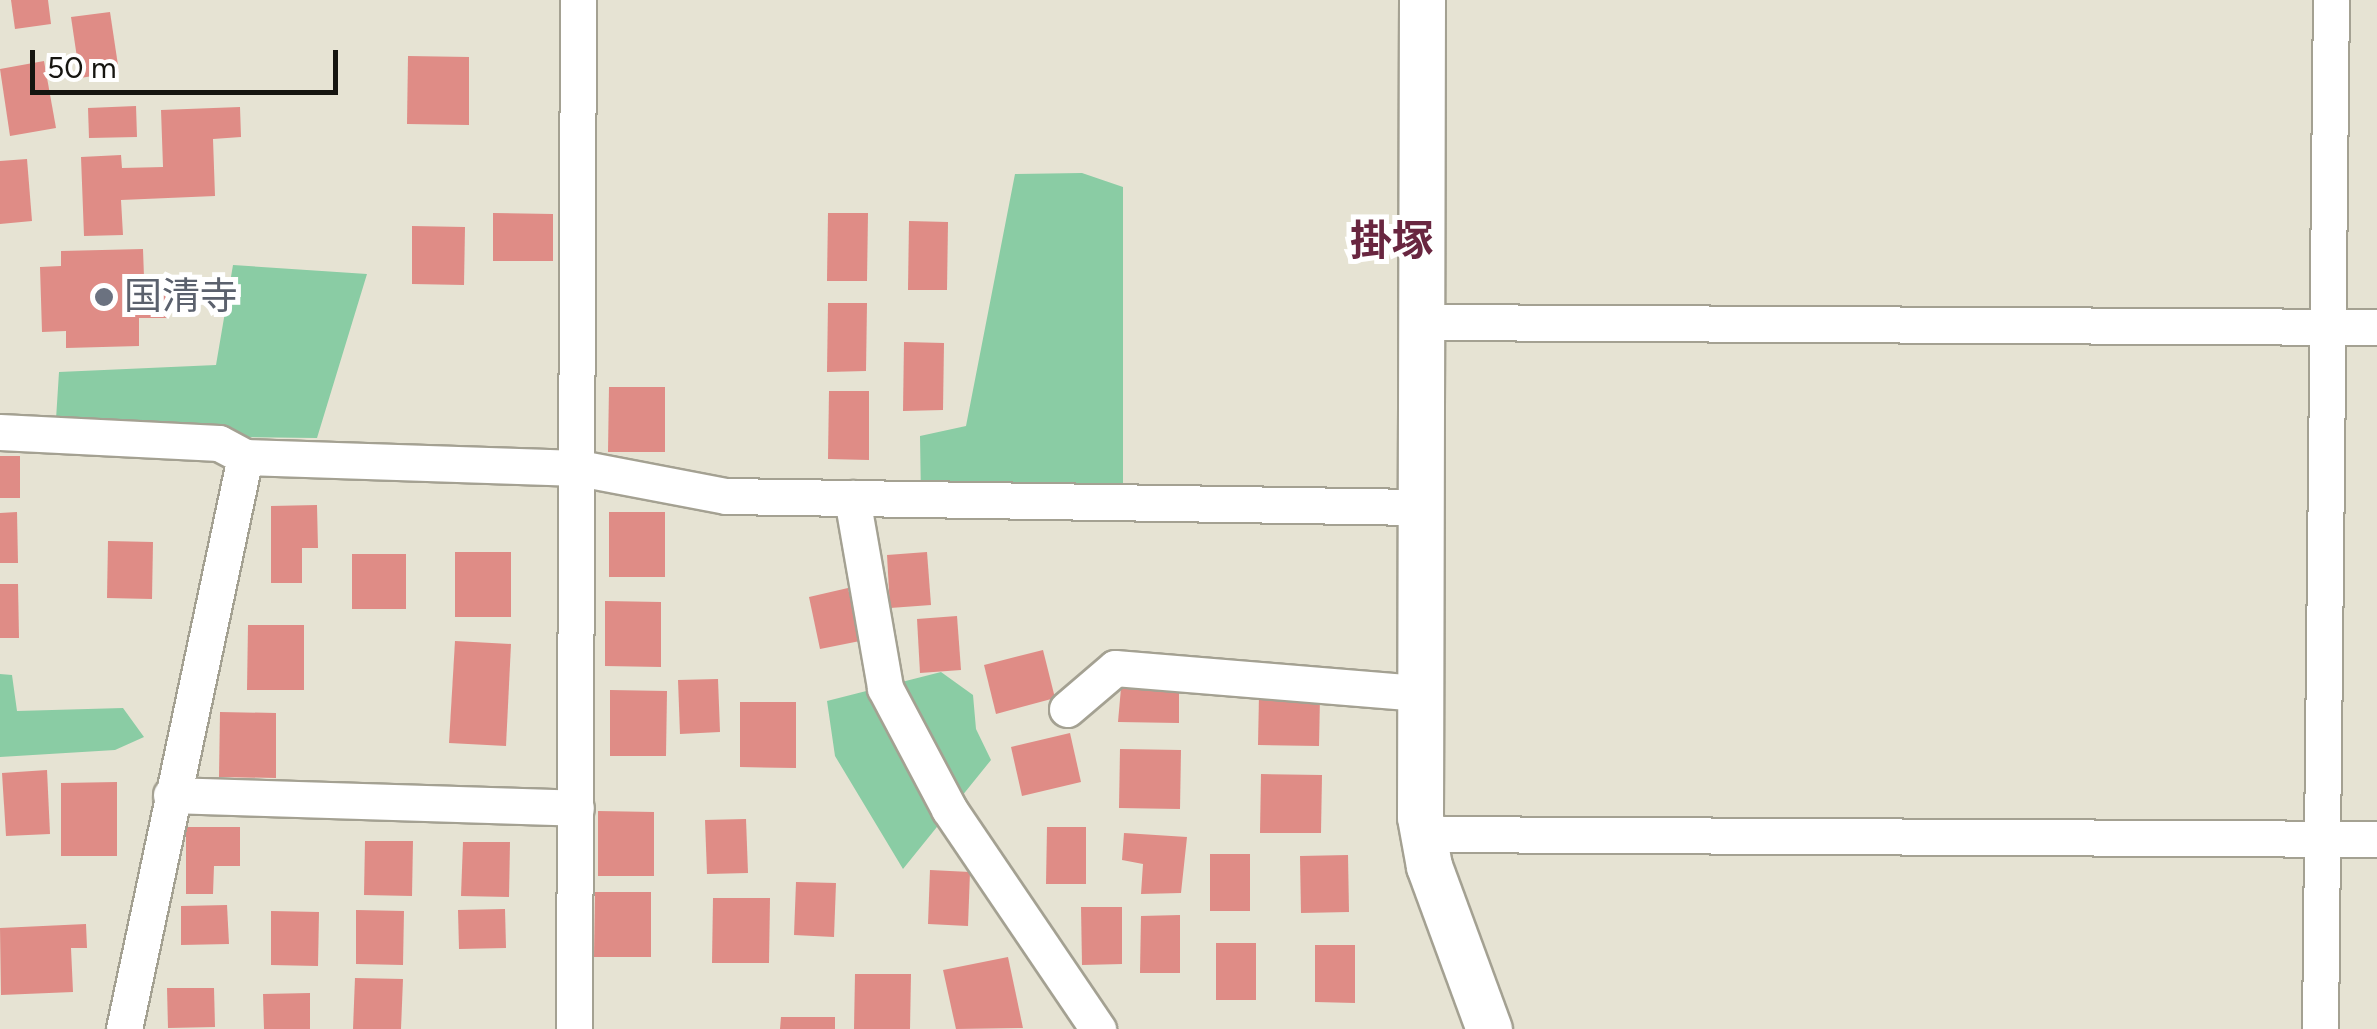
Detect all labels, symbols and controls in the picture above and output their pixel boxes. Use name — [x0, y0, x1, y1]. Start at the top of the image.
scale bar — [35, 30, 342, 92]
text: 50 m — [47, 49, 116, 86]
district label: 掛塚 — [1350, 216, 1434, 266]
place label: 国清寺 — [124, 274, 238, 320]
marker: 国清寺 — [93, 286, 115, 308]

